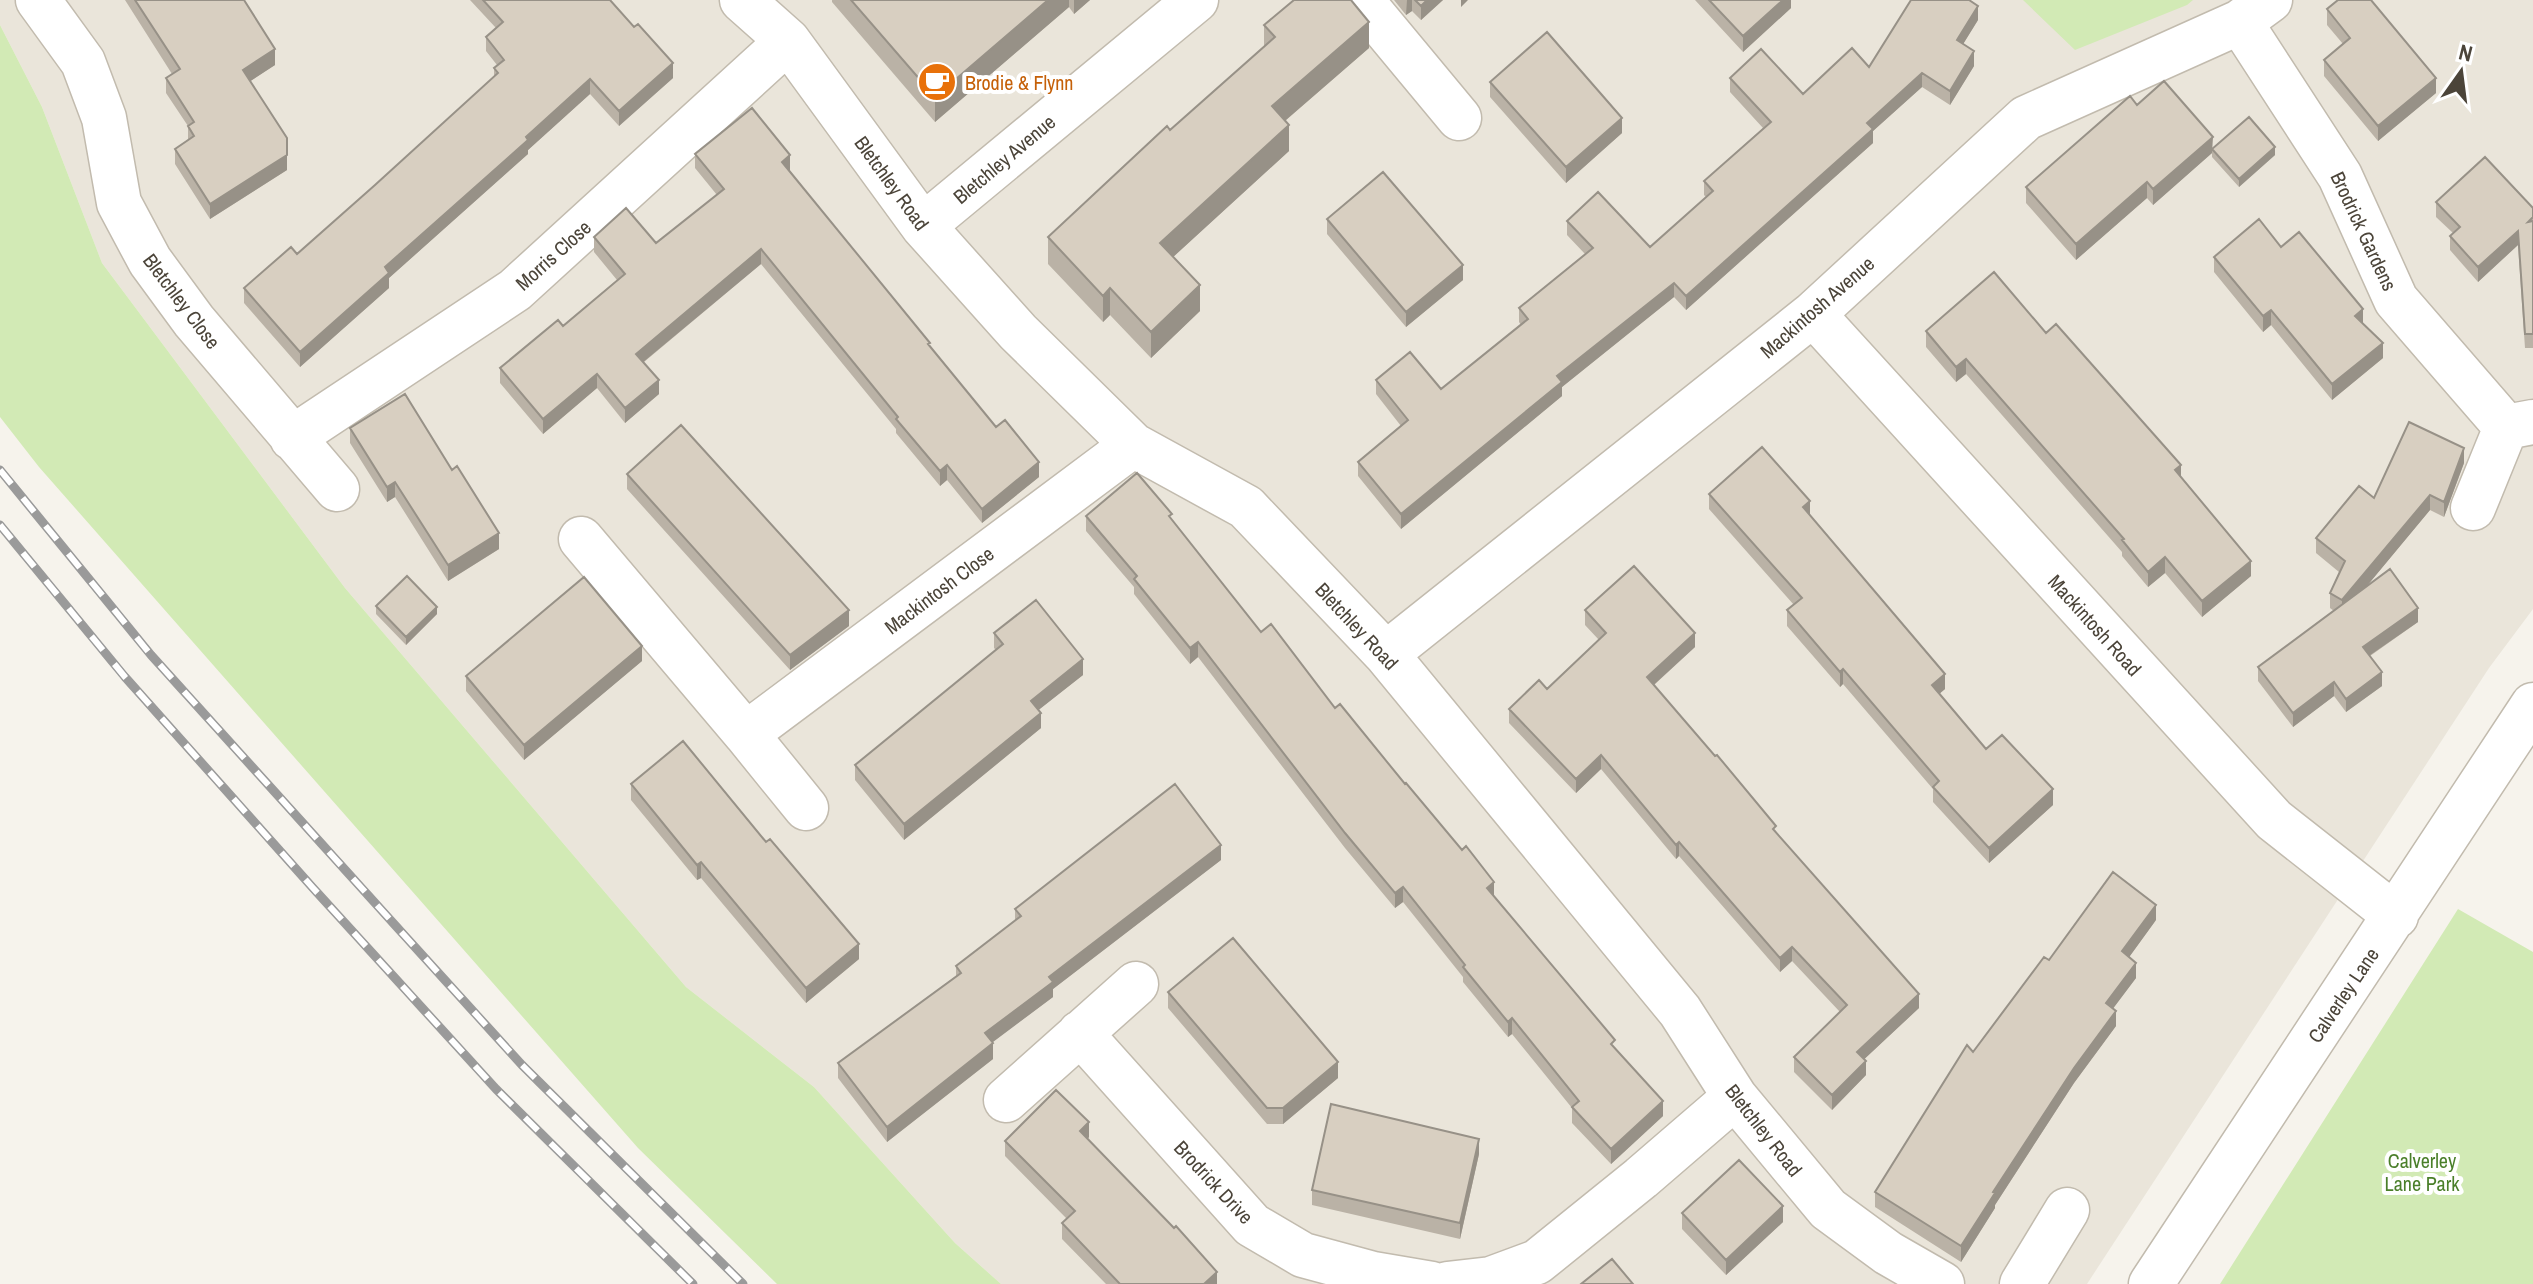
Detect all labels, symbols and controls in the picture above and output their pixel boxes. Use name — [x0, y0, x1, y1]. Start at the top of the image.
north arrow — [2421, 32, 2501, 112]
text: N — [2456, 36, 2476, 69]
cafe icon: Brodie & Flynn — [916, 61, 958, 103]
place label: Brodie & Flynn — [965, 69, 1073, 96]
street label: Bletchley Avenue — [947, 108, 1061, 210]
street label: Bletchley Road — [849, 130, 935, 236]
street label: Brodrick Gardens — [2325, 167, 2403, 295]
street label: Morris Close — [509, 214, 597, 296]
street label: Bletchley Close — [137, 248, 227, 354]
street label: Mackintosh Avenue — [1754, 250, 1880, 364]
street label: Mackintosh Close — [879, 540, 999, 640]
street label: Mackintosh Road — [2042, 569, 2148, 681]
street label: Bletchley Road — [1310, 576, 1404, 676]
street label: Calverley Lane — [2301, 942, 2385, 1048]
street label: Bletchley Road — [1719, 1078, 1809, 1182]
street label: Brodrick Drive — [1168, 1134, 1260, 1230]
park label: Calverley Lane Park — [2385, 1147, 2460, 1197]

